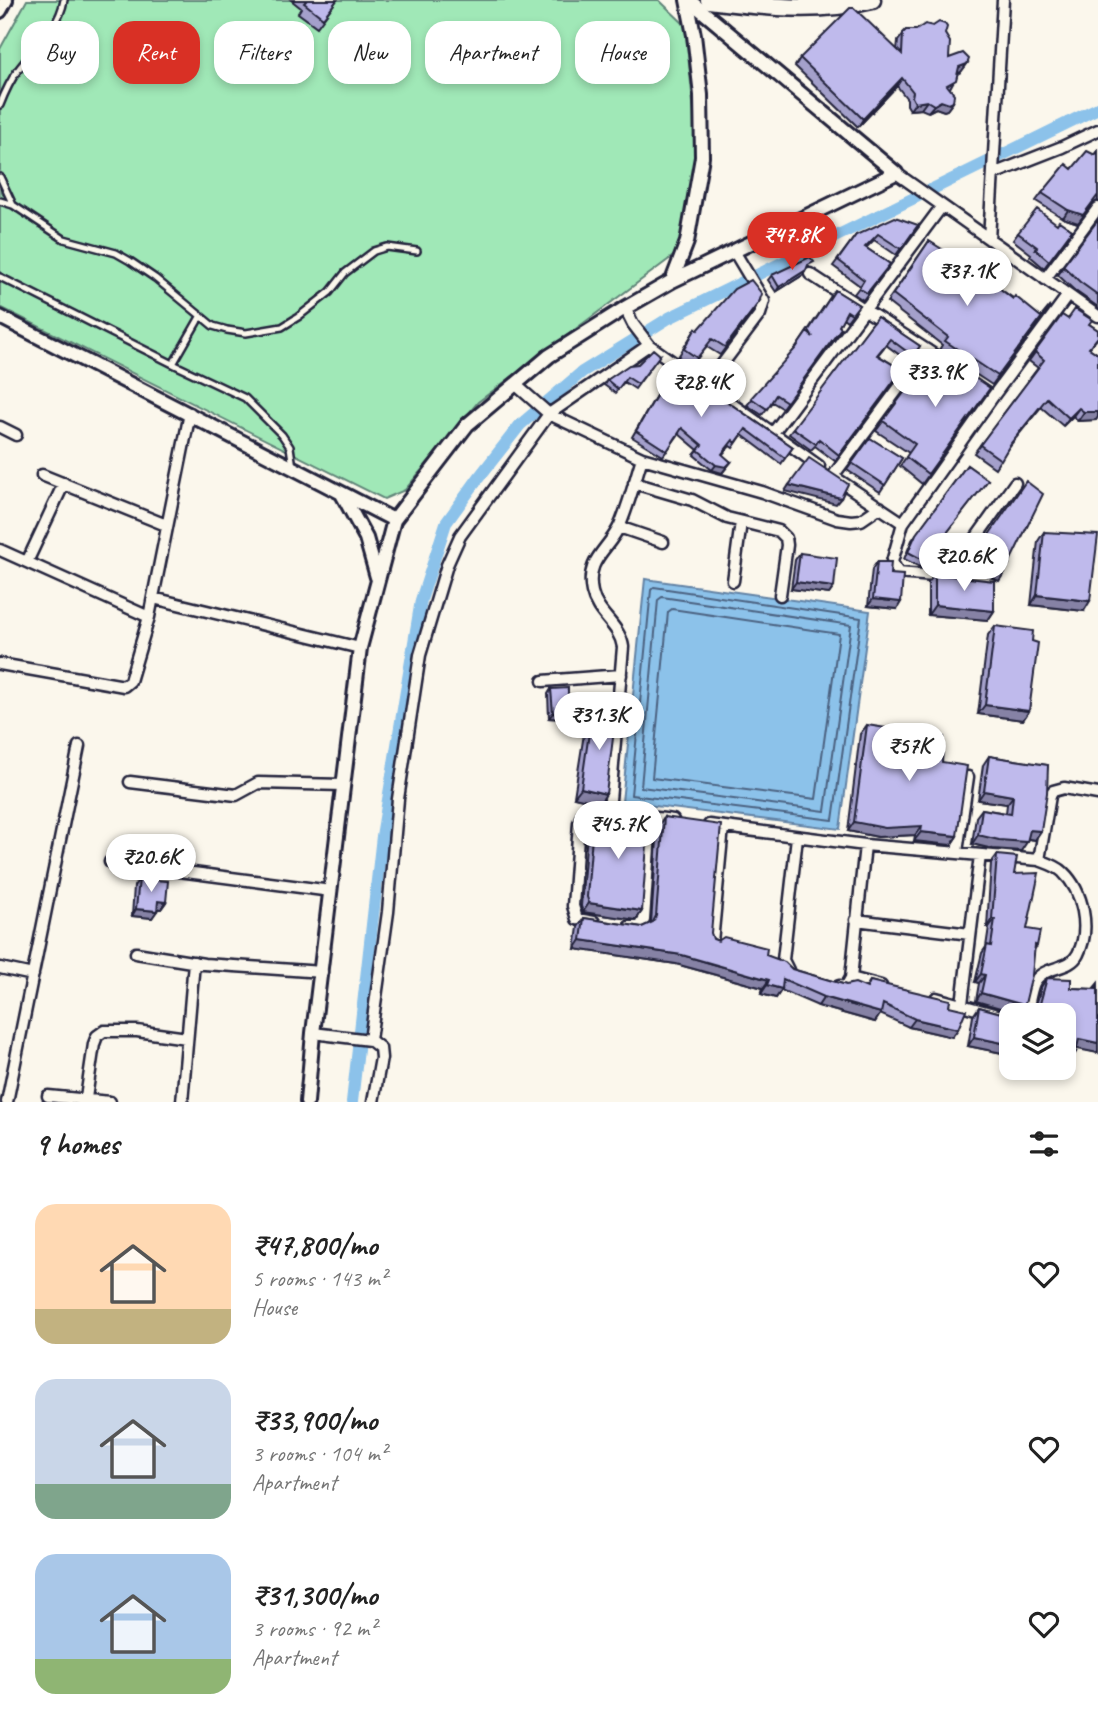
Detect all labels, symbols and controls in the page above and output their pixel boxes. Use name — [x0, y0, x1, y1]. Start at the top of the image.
chip: Buy — [21, 21, 99, 84]
chip: Rent — [113, 21, 200, 84]
chip: Filters — [214, 21, 314, 84]
chip: New — [328, 21, 411, 84]
chip: Apartment — [425, 21, 561, 84]
chip: House — [575, 21, 670, 84]
pin: ₹47.8K — [735, 212, 849, 272]
text: ₹47.8K — [763, 220, 821, 249]
pin: ₹37.1K — [910, 248, 1024, 308]
text: ₹37.1K — [938, 256, 996, 285]
pin: ₹33.9K — [878, 350, 992, 409]
text: ₹33.9K — [906, 357, 964, 386]
pin: ₹28.4K — [644, 360, 758, 419]
text: ₹28.4K — [672, 367, 730, 396]
pin: ₹20.6K — [907, 534, 1021, 593]
text: ₹20.6K — [935, 541, 993, 570]
pin: ₹31.3K — [542, 692, 656, 752]
text: ₹31.3K — [570, 700, 628, 729]
pin: ₹57K — [868, 724, 950, 783]
text: ₹57K — [888, 731, 930, 760]
pin: ₹45.7K — [561, 802, 675, 861]
text: ₹45.7K — [589, 809, 647, 838]
pin: ₹20.6K — [94, 834, 208, 894]
text: ₹20.6K — [122, 842, 180, 871]
map controls — [999, 1003, 1076, 1080]
button: layers — [999, 1003, 1076, 1080]
text: 9 homes — [35, 1125, 119, 1163]
icon: filters — [1025, 1125, 1063, 1163]
text: ₹47,800/mo — [252, 1226, 377, 1264]
icon: home — [91, 1232, 175, 1316]
icon: heart — [1025, 1255, 1063, 1293]
text: 5 rooms · 143 m² — [252, 1264, 387, 1293]
text: House — [252, 1293, 297, 1322]
text: ₹33,900/mo — [252, 1401, 377, 1439]
icon: home — [91, 1407, 175, 1491]
icon: heart — [1025, 1430, 1063, 1468]
text: 3 rooms · 104 m² — [252, 1439, 387, 1468]
text: Apartment — [252, 1468, 337, 1497]
text: ₹31,300/mo — [252, 1576, 377, 1614]
icon: home — [91, 1582, 175, 1666]
icon: heart — [1025, 1605, 1063, 1643]
text: 3 rooms · 92 m² — [252, 1614, 376, 1643]
text: Apartment — [252, 1643, 337, 1672]

